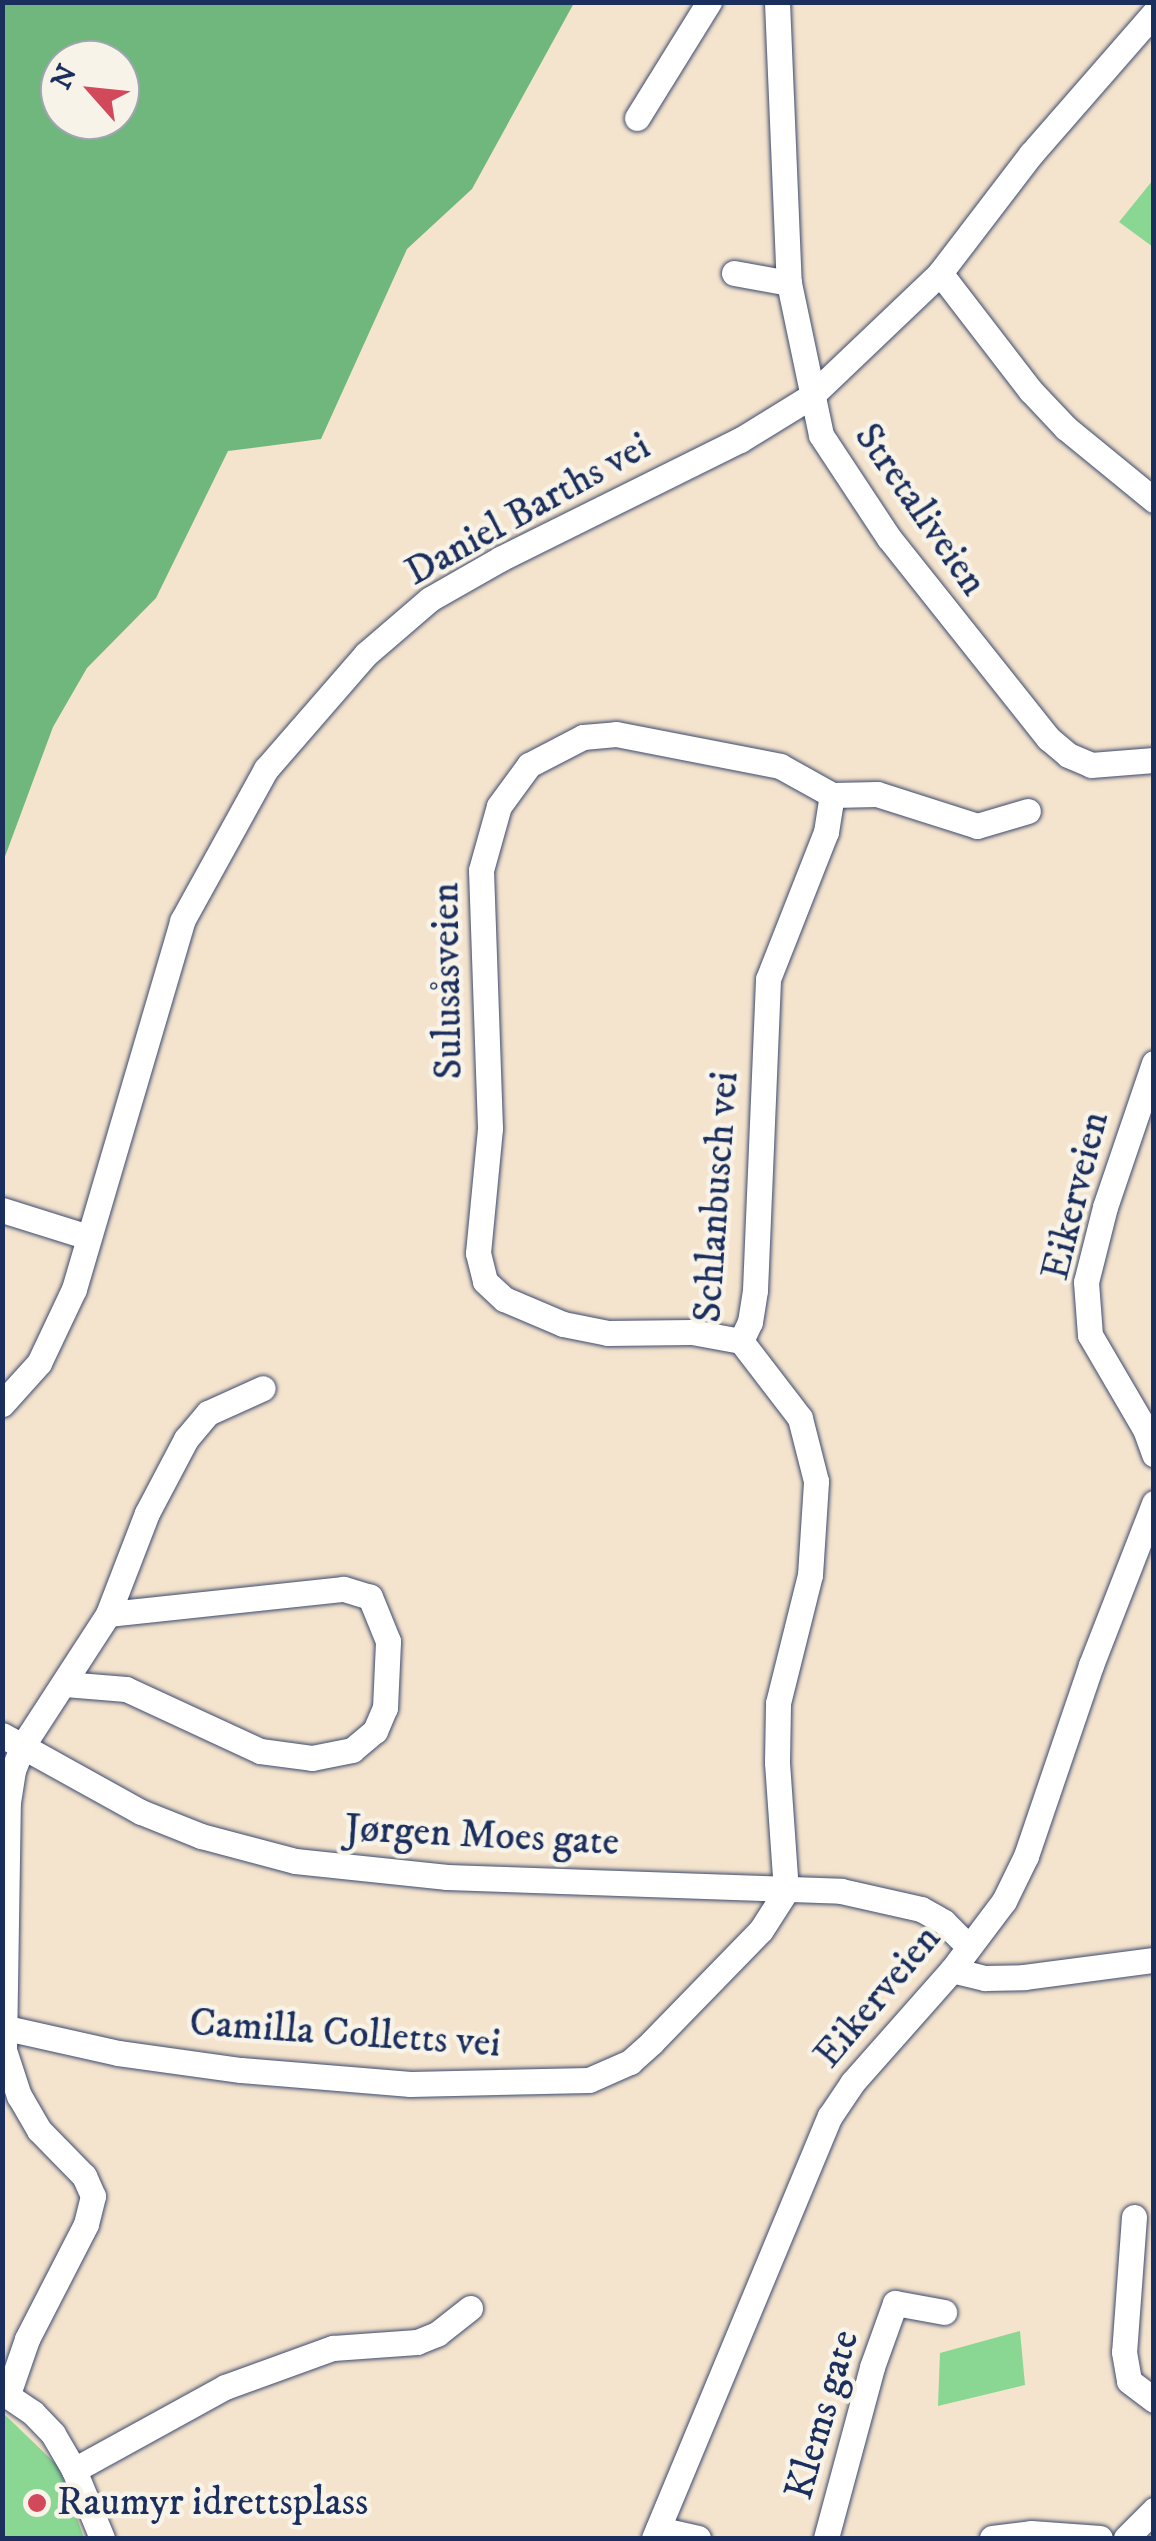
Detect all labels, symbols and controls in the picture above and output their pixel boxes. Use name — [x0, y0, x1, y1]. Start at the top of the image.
north arrow — [40, 40, 140, 140]
text: N — [44, 59, 85, 95]
street label: Stretaliveien — [843, 415, 997, 605]
street label: Daniel Barths vei — [397, 423, 659, 597]
street label: Sulusåsveien — [422, 882, 474, 1080]
street label: Schlanbusch vei — [684, 1070, 750, 1324]
street label: Eikerveien — [1032, 1107, 1120, 1285]
street label: Jørgen Moes gate — [344, 1805, 620, 1867]
street label: Eikerveien — [804, 1916, 952, 2078]
street label: Camilla Colletts vei — [188, 1999, 502, 2069]
street label: Klems gate — [776, 2325, 870, 2505]
place label: Raumyr idrettsplass — [57, 2479, 368, 2527]
marker: Raumyr idrettsplass — [26, 2492, 48, 2514]

